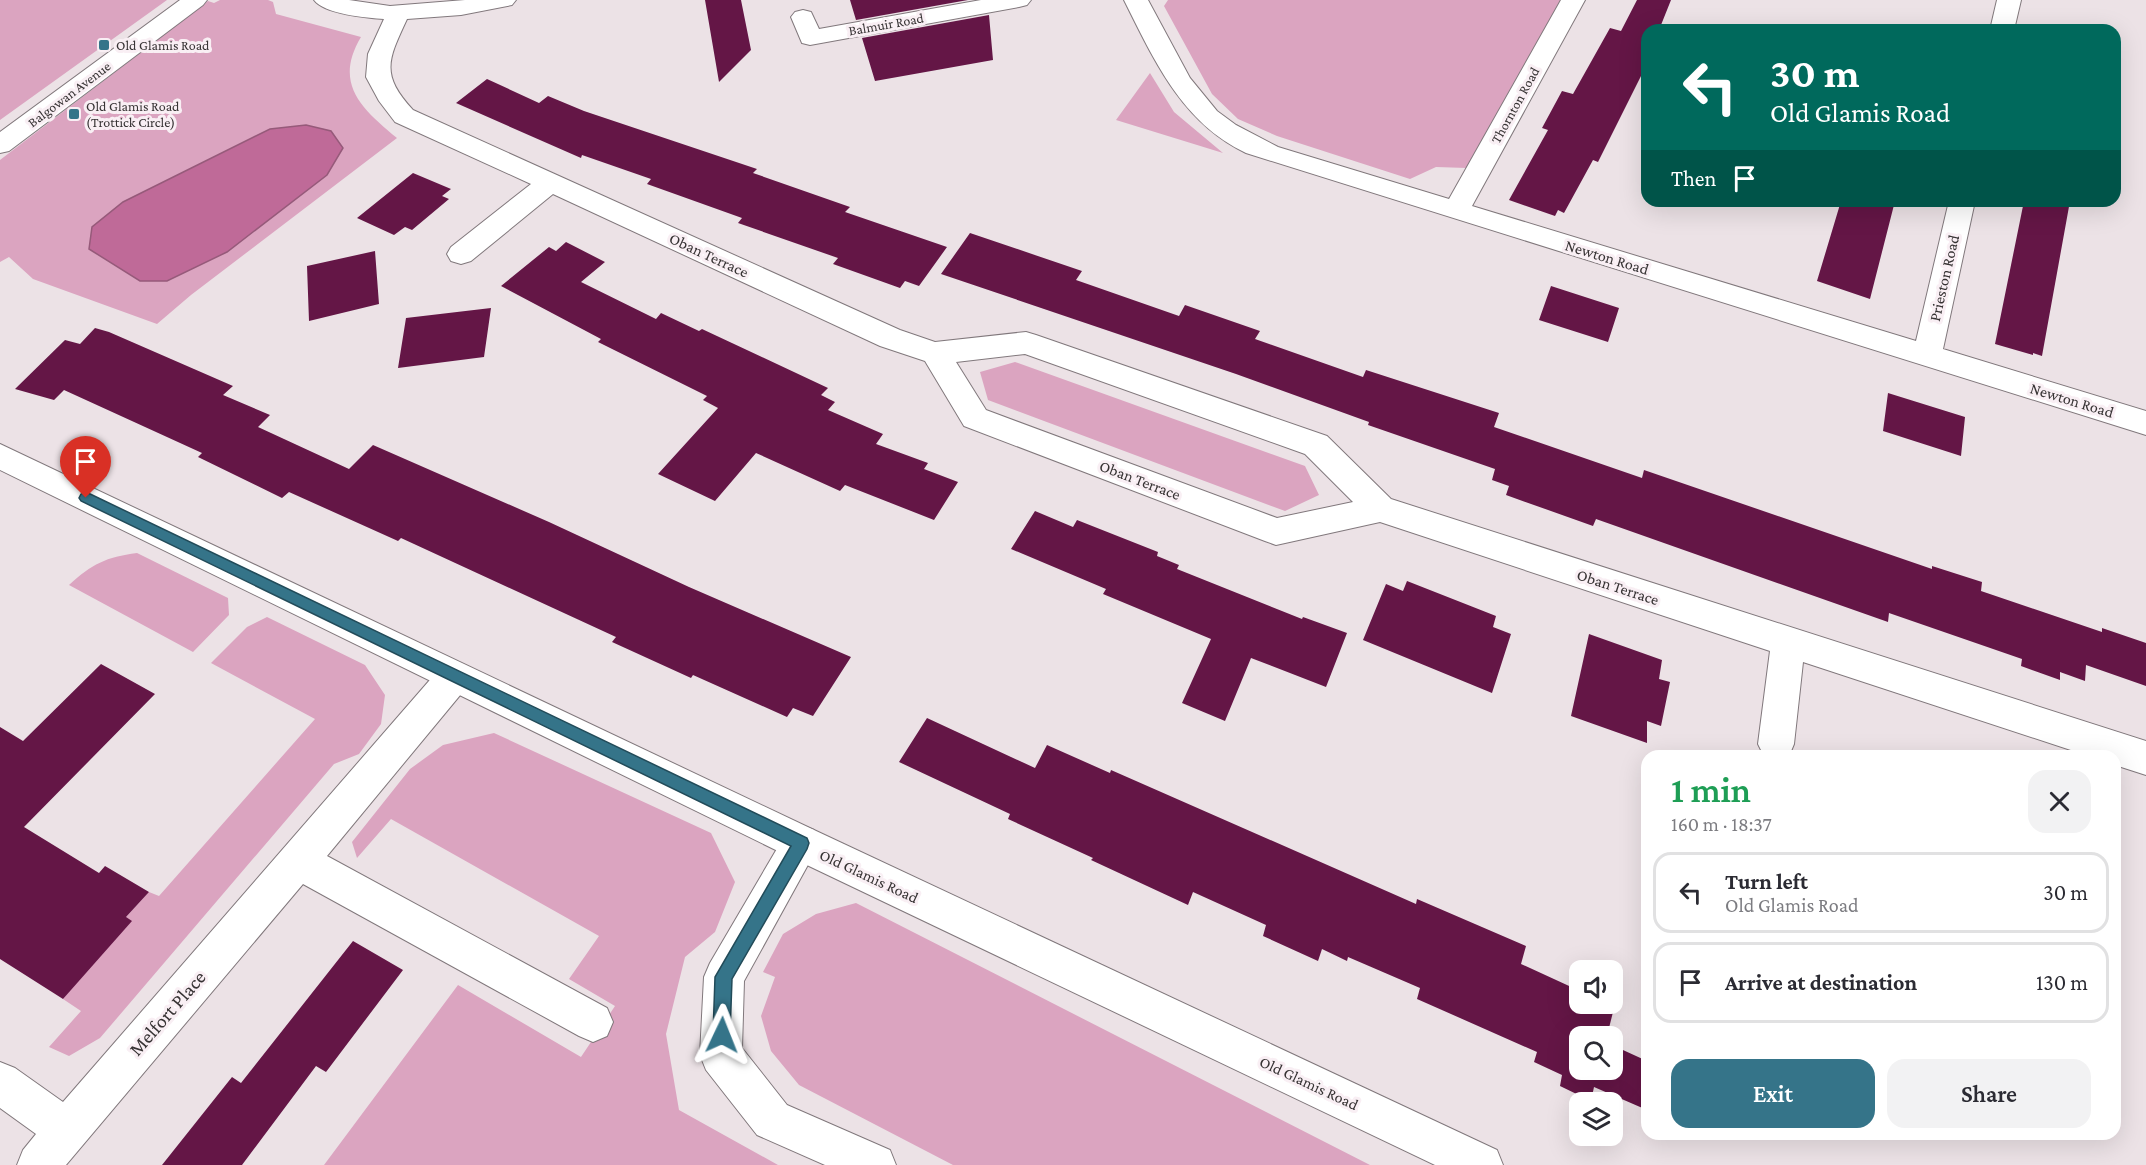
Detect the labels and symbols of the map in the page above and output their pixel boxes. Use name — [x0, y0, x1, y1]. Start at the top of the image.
street label: Balmuir Road — [847, 9, 926, 38]
place label: Old Glamis Road — [116, 37, 210, 53]
marker: Old Glamis Road — [97, 38, 111, 52]
street label: Balgowan Avenue — [24, 58, 114, 130]
street label: Thornton Road — [1487, 64, 1543, 146]
place label: Old Glamis Road (Trottick Circle) — [86, 98, 180, 131]
marker: Old Glamis Road (Trottick Circle) — [67, 107, 81, 121]
street label: Oban Terrace — [667, 229, 751, 281]
street label: Prieston Road — [1926, 232, 1962, 323]
street label: Newton Road — [1563, 236, 1651, 278]
street label: Newton Road — [2028, 379, 2116, 421]
pin — [60, 436, 111, 498]
street label: Oban Terrace — [1097, 457, 1183, 503]
street label: Oban Terrace — [1575, 566, 1661, 608]
street label: Old Glamis Road — [817, 846, 922, 907]
street label: Melfort Place — [124, 966, 210, 1060]
position arrow — [690, 1003, 754, 1067]
street label: Old Glamis Road — [1257, 1053, 1362, 1114]

